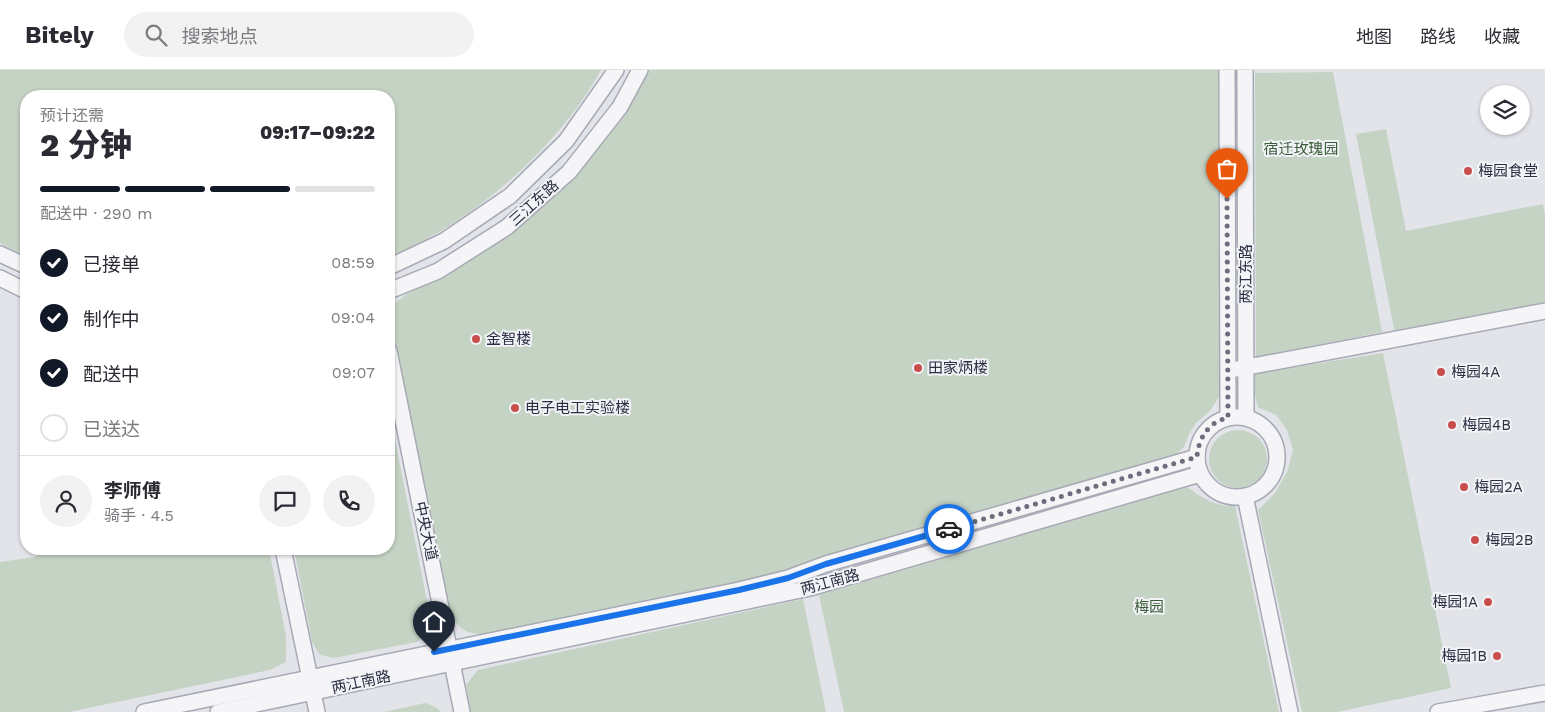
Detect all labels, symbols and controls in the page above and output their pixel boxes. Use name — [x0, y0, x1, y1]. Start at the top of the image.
search box — [124, 12, 474, 57]
text: Bitely — [25, 21, 94, 49]
icon: search — [142, 21, 170, 49]
text: 搜索地点 — [182, 25, 258, 48]
text: 地图 — [1356, 26, 1392, 47]
text: 路线 — [1420, 26, 1456, 47]
text: 收藏 — [1484, 26, 1520, 47]
map controls — [1480, 85, 1530, 135]
button: layers — [1480, 85, 1530, 135]
text: 预计还需 — [40, 106, 104, 125]
text: 09:17–09:22 — [260, 121, 375, 144]
text: 2 分钟 — [40, 126, 132, 164]
park label: 宿迁玫瑰园 — [1263, 140, 1339, 158]
pin — [1206, 148, 1248, 199]
icon: bag — [1213, 155, 1241, 183]
place label: 梅园食堂 — [1478, 162, 1538, 180]
marker: 梅园食堂 — [1462, 165, 1474, 177]
street label: 三江东路 — [506, 176, 562, 230]
text: 配送中 · 290 m — [40, 204, 152, 223]
street label: 两江东路 — [1237, 244, 1255, 304]
icon: check — [40, 249, 68, 277]
text: 已接单 — [83, 253, 140, 276]
text: 08:59 — [331, 253, 375, 272]
icon: check — [40, 304, 68, 332]
text: 制作中 — [83, 308, 140, 331]
text: 09:04 — [331, 308, 375, 327]
place label: 金智楼 — [486, 330, 531, 348]
marker: 金智楼 — [470, 333, 482, 345]
icon: check — [40, 359, 68, 387]
place label: 田家炳楼 — [928, 359, 988, 377]
marker: 田家炳楼 — [912, 362, 924, 374]
text: 配送中 — [83, 363, 140, 386]
text: 09:07 — [332, 363, 375, 382]
place label: 梅园4A — [1451, 363, 1500, 381]
marker: 梅园4A — [1435, 366, 1447, 378]
place label: 电子电工实验楼 — [525, 399, 630, 417]
marker: 电子电工实验楼 — [509, 402, 521, 414]
place label: 梅园4B — [1462, 416, 1511, 434]
text: 已送达 — [83, 418, 140, 441]
marker: 梅园4B — [1446, 419, 1458, 431]
button: person — [40, 475, 92, 527]
button: chat — [259, 475, 311, 527]
button: phone — [323, 475, 375, 527]
place label: 梅园2A — [1474, 478, 1523, 496]
text: 李师傅 — [104, 479, 161, 502]
marker: 梅园2A — [1458, 481, 1470, 493]
street label: 中央大道 — [411, 500, 441, 562]
courier — [924, 504, 974, 554]
text: 骑手 · 4.5 — [104, 506, 174, 525]
icon: car — [935, 515, 963, 543]
place label: 梅园2B — [1485, 531, 1534, 549]
marker: 梅园2B — [1469, 534, 1481, 546]
street label: 两江南路 — [799, 566, 861, 598]
place label: 梅园1A — [1432, 593, 1478, 611]
marker: 梅园1A — [1482, 596, 1494, 608]
park label: 梅园 — [1134, 598, 1164, 616]
pin — [413, 601, 455, 652]
icon: home — [420, 608, 448, 636]
place label: 梅园1B — [1441, 647, 1487, 665]
marker: 梅园1B — [1491, 650, 1503, 662]
street label: 两江南路 — [330, 667, 392, 697]

